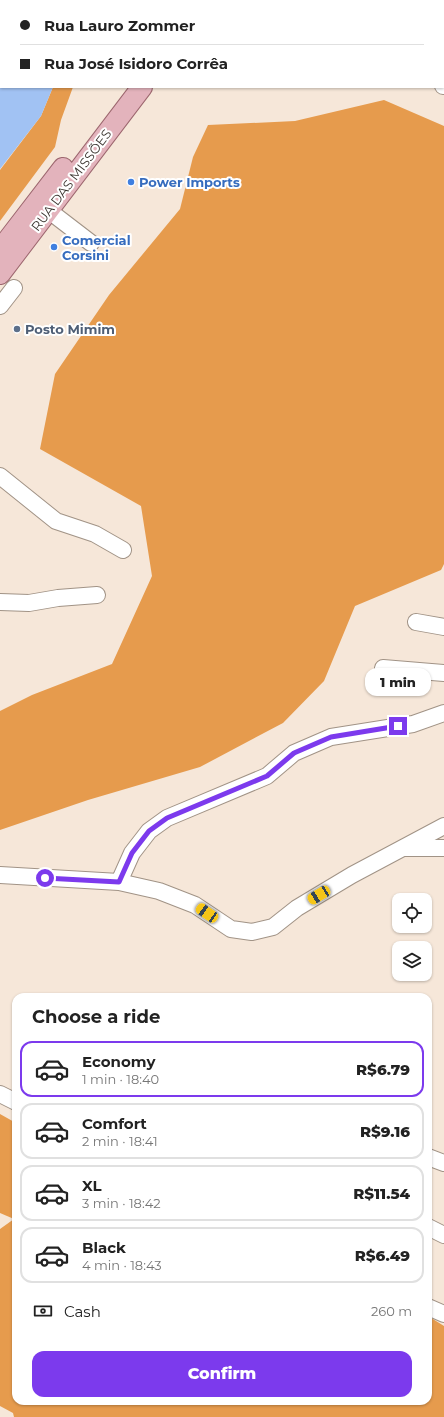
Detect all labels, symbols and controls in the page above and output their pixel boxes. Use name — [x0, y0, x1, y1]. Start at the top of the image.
text: Rua Lauro Zommer — [44, 16, 195, 35]
text: Rua José Isidoro Corrêa — [44, 54, 228, 73]
street label: RUA DAS MISSÕES — [27, 126, 115, 234]
place label: Power Imports — [139, 174, 240, 190]
marker: Power Imports — [126, 177, 136, 187]
place label: Comercial Corsini — [62, 232, 131, 263]
marker: Comercial Corsini — [49, 242, 59, 252]
place label: Posto Mimim — [25, 321, 115, 337]
marker: Posto Mimim — [12, 324, 22, 334]
callout: 1 min — [365, 668, 431, 696]
text: 1 min — [380, 674, 416, 690]
route end — [389, 717, 407, 735]
route start — [36, 869, 54, 887]
car — [306, 884, 332, 906]
map controls — [392, 893, 432, 981]
button: locate — [392, 893, 432, 933]
car — [194, 901, 220, 925]
button: layers — [392, 941, 432, 981]
text: Choose a ride — [32, 1006, 160, 1028]
icon: car — [34, 1051, 70, 1087]
text: Economy — [82, 1052, 155, 1071]
text: R$6.79 — [356, 1060, 410, 1079]
text: 1 min · 18:40 — [82, 1071, 159, 1087]
icon: car — [34, 1113, 70, 1149]
text: Comfort — [82, 1114, 147, 1133]
text: R$9.16 — [360, 1122, 410, 1141]
text: 2 min · 18:41 — [82, 1133, 158, 1149]
icon: car — [34, 1175, 70, 1211]
text: XL — [82, 1176, 101, 1195]
text: R$11.54 — [353, 1184, 410, 1203]
text: 3 min · 18:42 — [82, 1195, 161, 1211]
icon: car — [34, 1237, 70, 1273]
text: Black — [82, 1238, 126, 1257]
text: R$6.49 — [355, 1246, 410, 1265]
text: 4 min · 18:43 — [82, 1257, 162, 1273]
icon: cash — [32, 1300, 54, 1322]
text: Cash — [64, 1302, 101, 1321]
text: 260 m — [371, 1303, 412, 1319]
button: Confirm — [32, 1351, 412, 1397]

